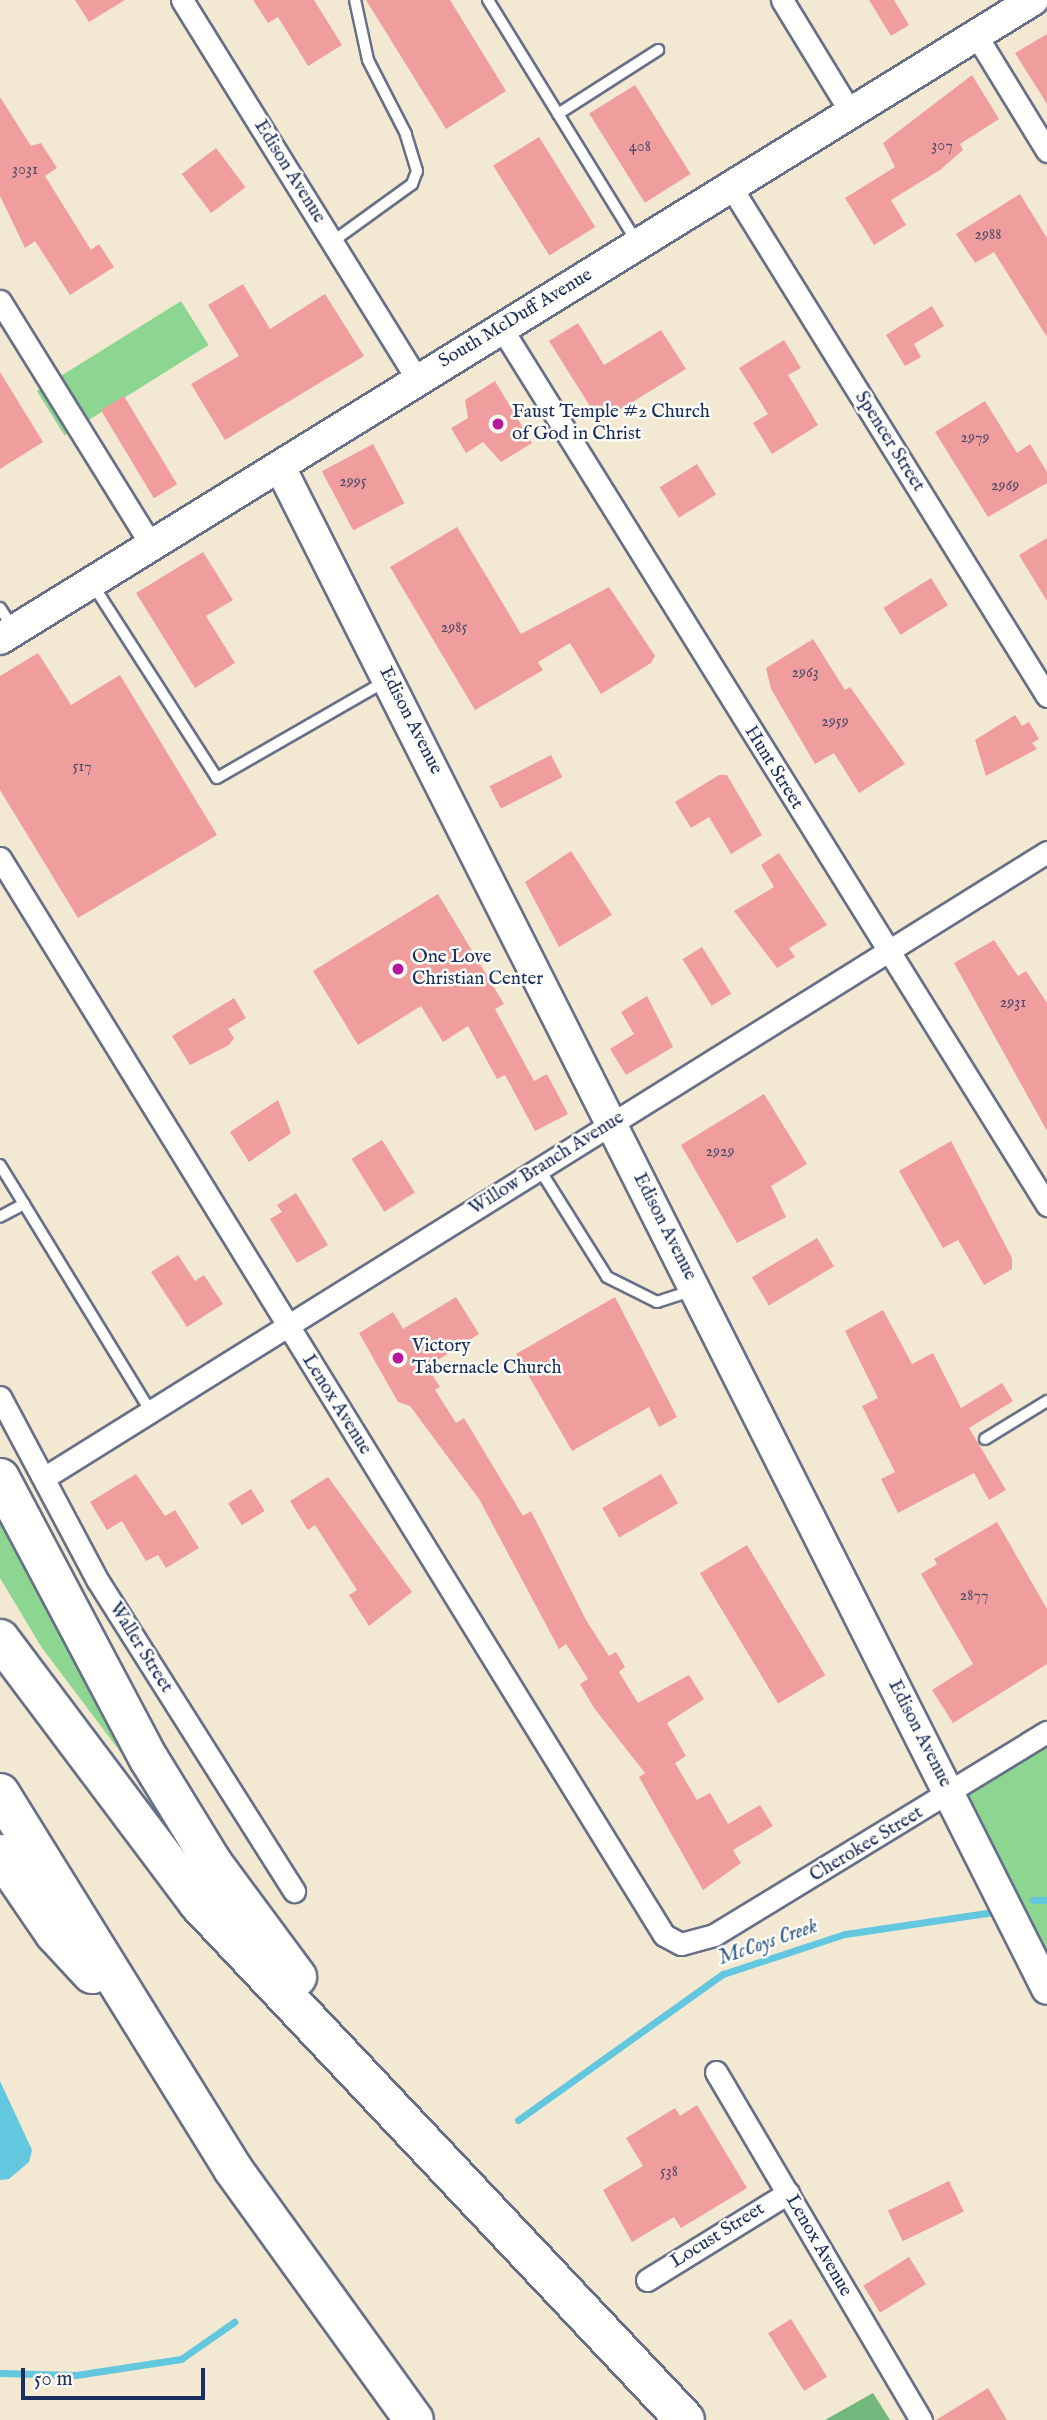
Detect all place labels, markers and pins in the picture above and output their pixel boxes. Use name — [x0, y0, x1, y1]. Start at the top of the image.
place label: Faust Temple #2 Church of God in Christ — [512, 402, 710, 446]
marker: Faust Temple #2 Church of God in Christ — [490, 416, 506, 432]
place label: One Love Christian Center — [412, 947, 543, 991]
marker: One Love Christian Center — [390, 961, 406, 977]
place label: Victory Tabernacle Church — [412, 1336, 562, 1380]
marker: Victory Tabernacle Church — [390, 1350, 406, 1366]

